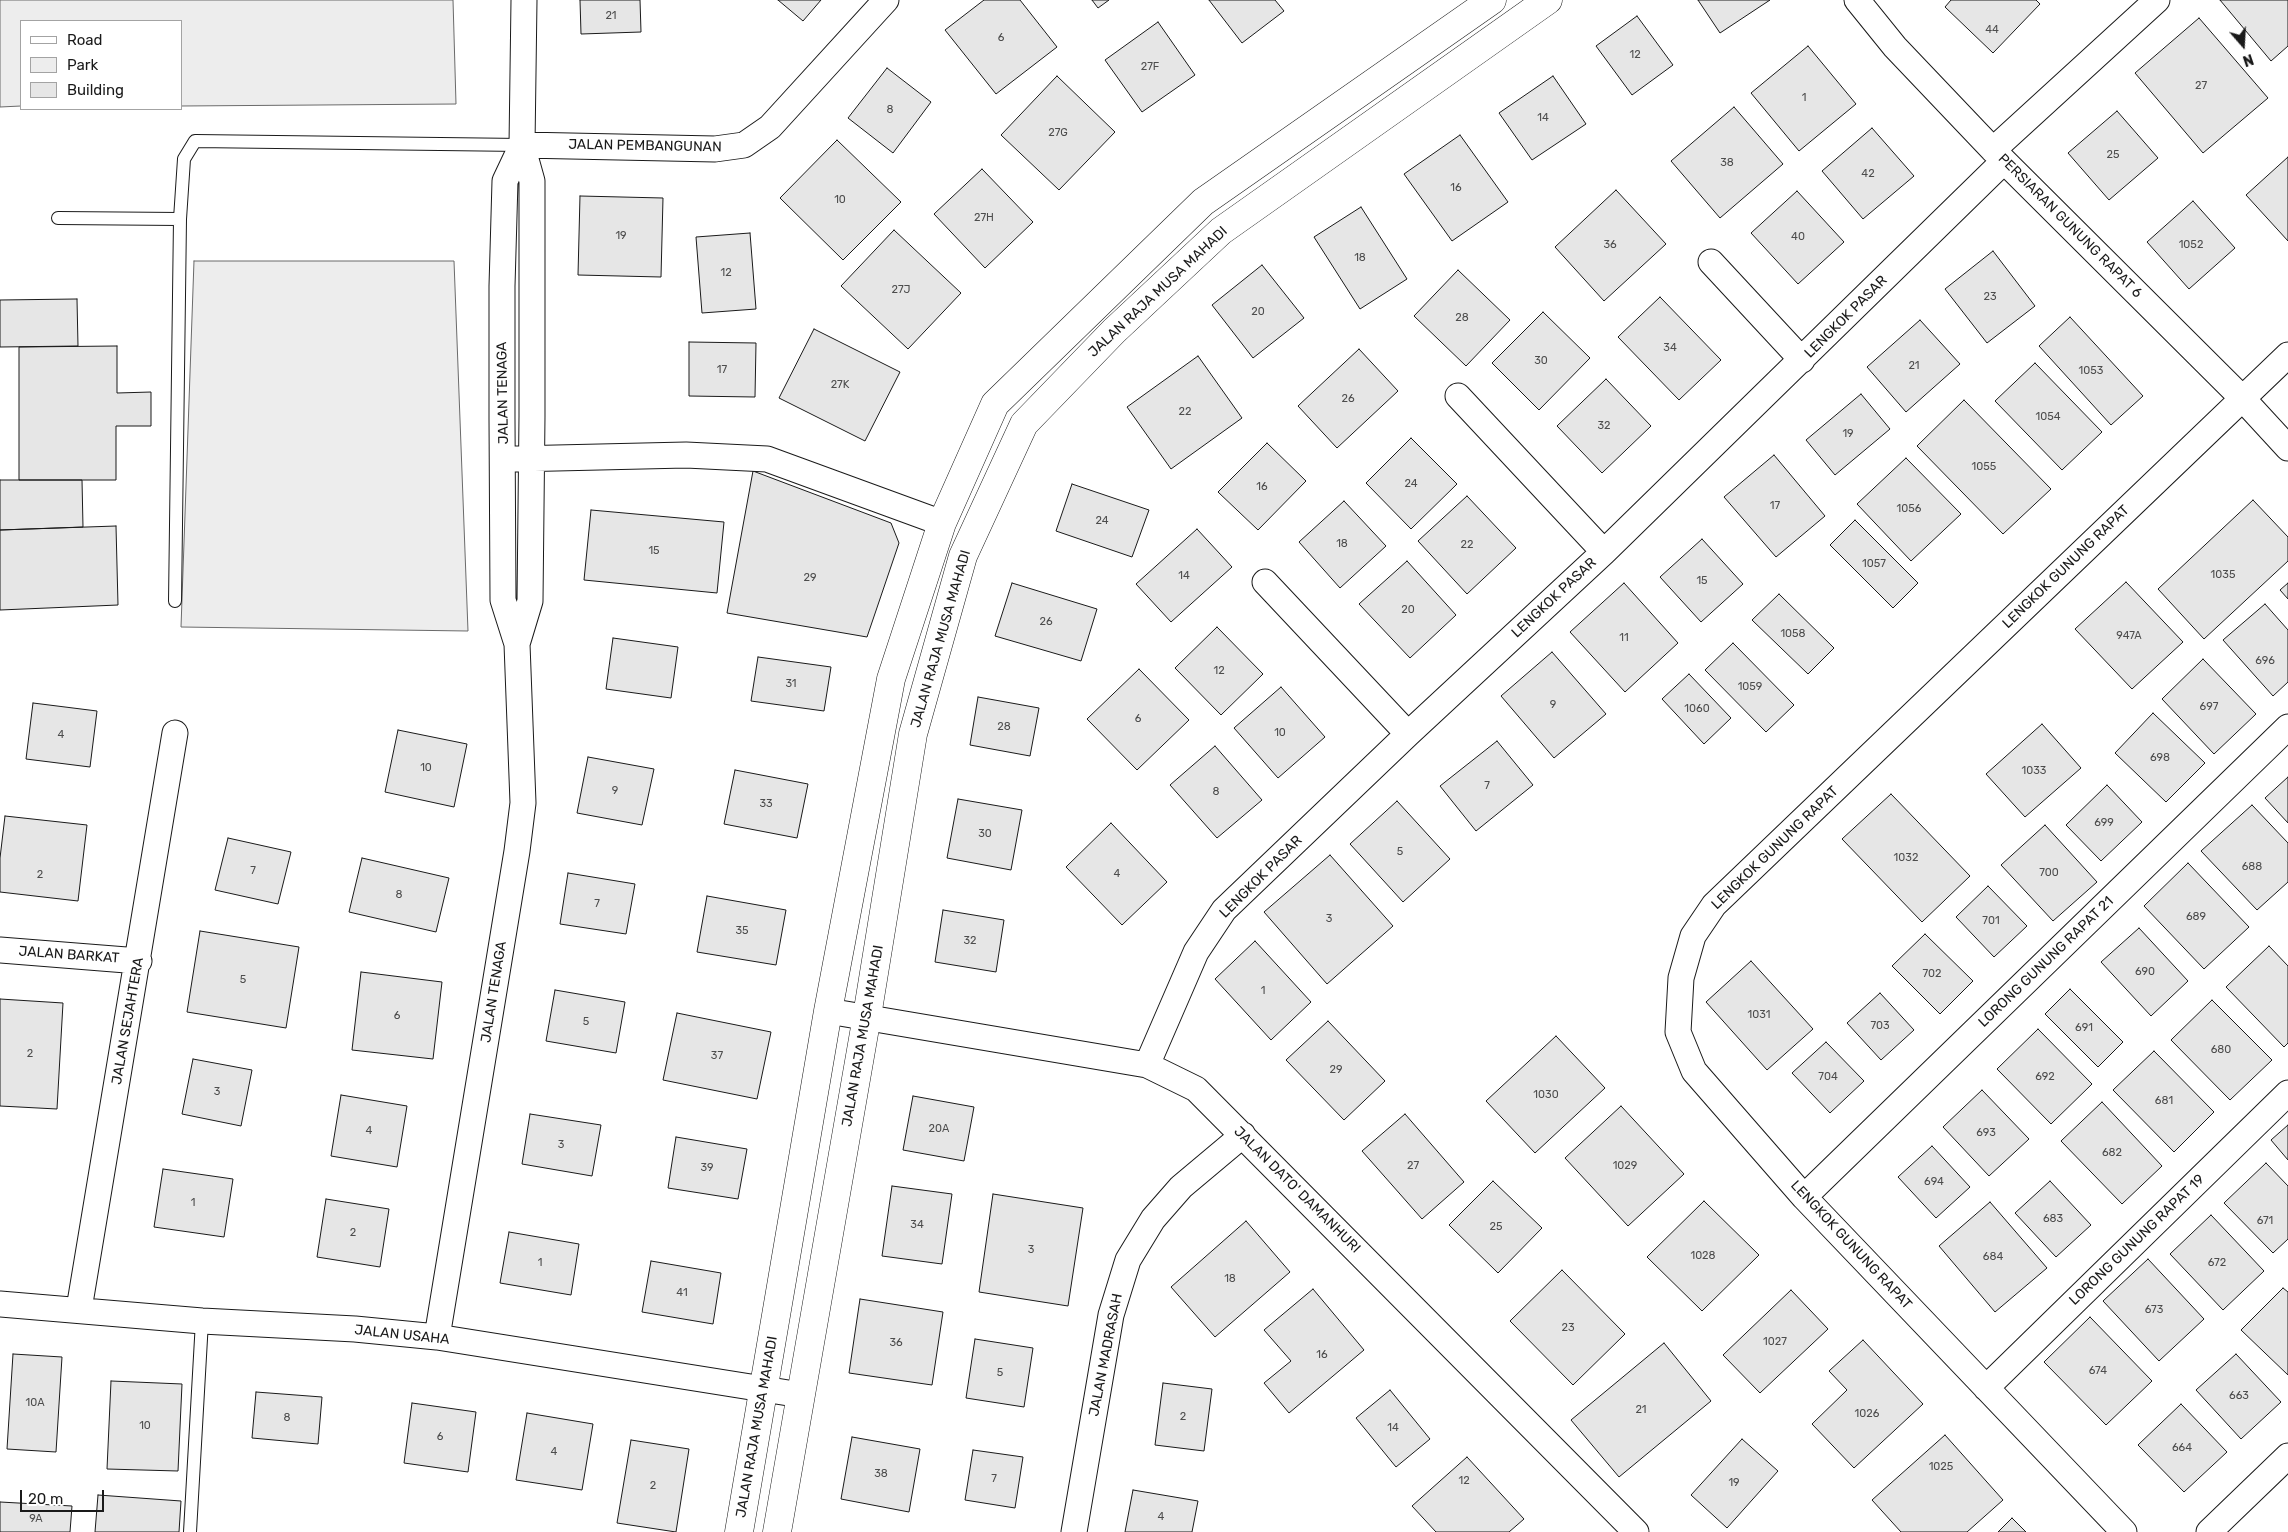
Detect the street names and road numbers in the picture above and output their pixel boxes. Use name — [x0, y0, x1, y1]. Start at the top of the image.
street label: JALAN PEMBANGUNAN — [568, 136, 722, 156]
street label: PERSIARAN GUNUNG RAPAT 6 — [1994, 150, 2146, 302]
street label: JALAN RAJA MUSA MAHADI — [1085, 223, 1231, 361]
street label: LENGKOK PASAR — [1801, 272, 1891, 362]
street label: JALAN TENAGA — [494, 341, 512, 445]
street label: LENGKOK GUNUNG RAPAT — [1999, 502, 2133, 632]
street label: JALAN RAJA MUSA MAHADI — [908, 548, 974, 730]
street label: LENGKOK PASAR — [1508, 554, 1600, 642]
street label: LENGKOK GUNUNG RAPAT — [1708, 783, 1842, 913]
street label: LENGKOK PASAR — [1216, 832, 1306, 922]
street label: LORONG GUNUNG RAPAT 21 — [1975, 893, 2117, 1031]
street label: JALAN TENAGA — [478, 940, 510, 1044]
street label: JALAN BARKAT — [18, 943, 120, 967]
street label: JALAN RAJA MUSA MAHADI — [839, 944, 887, 1128]
street label: JALAN SEJAHTERA — [109, 956, 147, 1086]
street label: JALAN DATO' DAMANHURI — [1230, 1123, 1364, 1257]
street label: LORONG GUNUNG RAPAT 19 — [2066, 1171, 2208, 1309]
street label: LENGKOK GUNUNG RAPAT — [1787, 1177, 1915, 1313]
street label: JALAN MADRASAH — [1086, 1292, 1126, 1418]
street label: JALAN USAHA — [354, 1322, 450, 1348]
street label: JALAN RAJA MUSA MAHADI — [733, 1335, 781, 1519]

